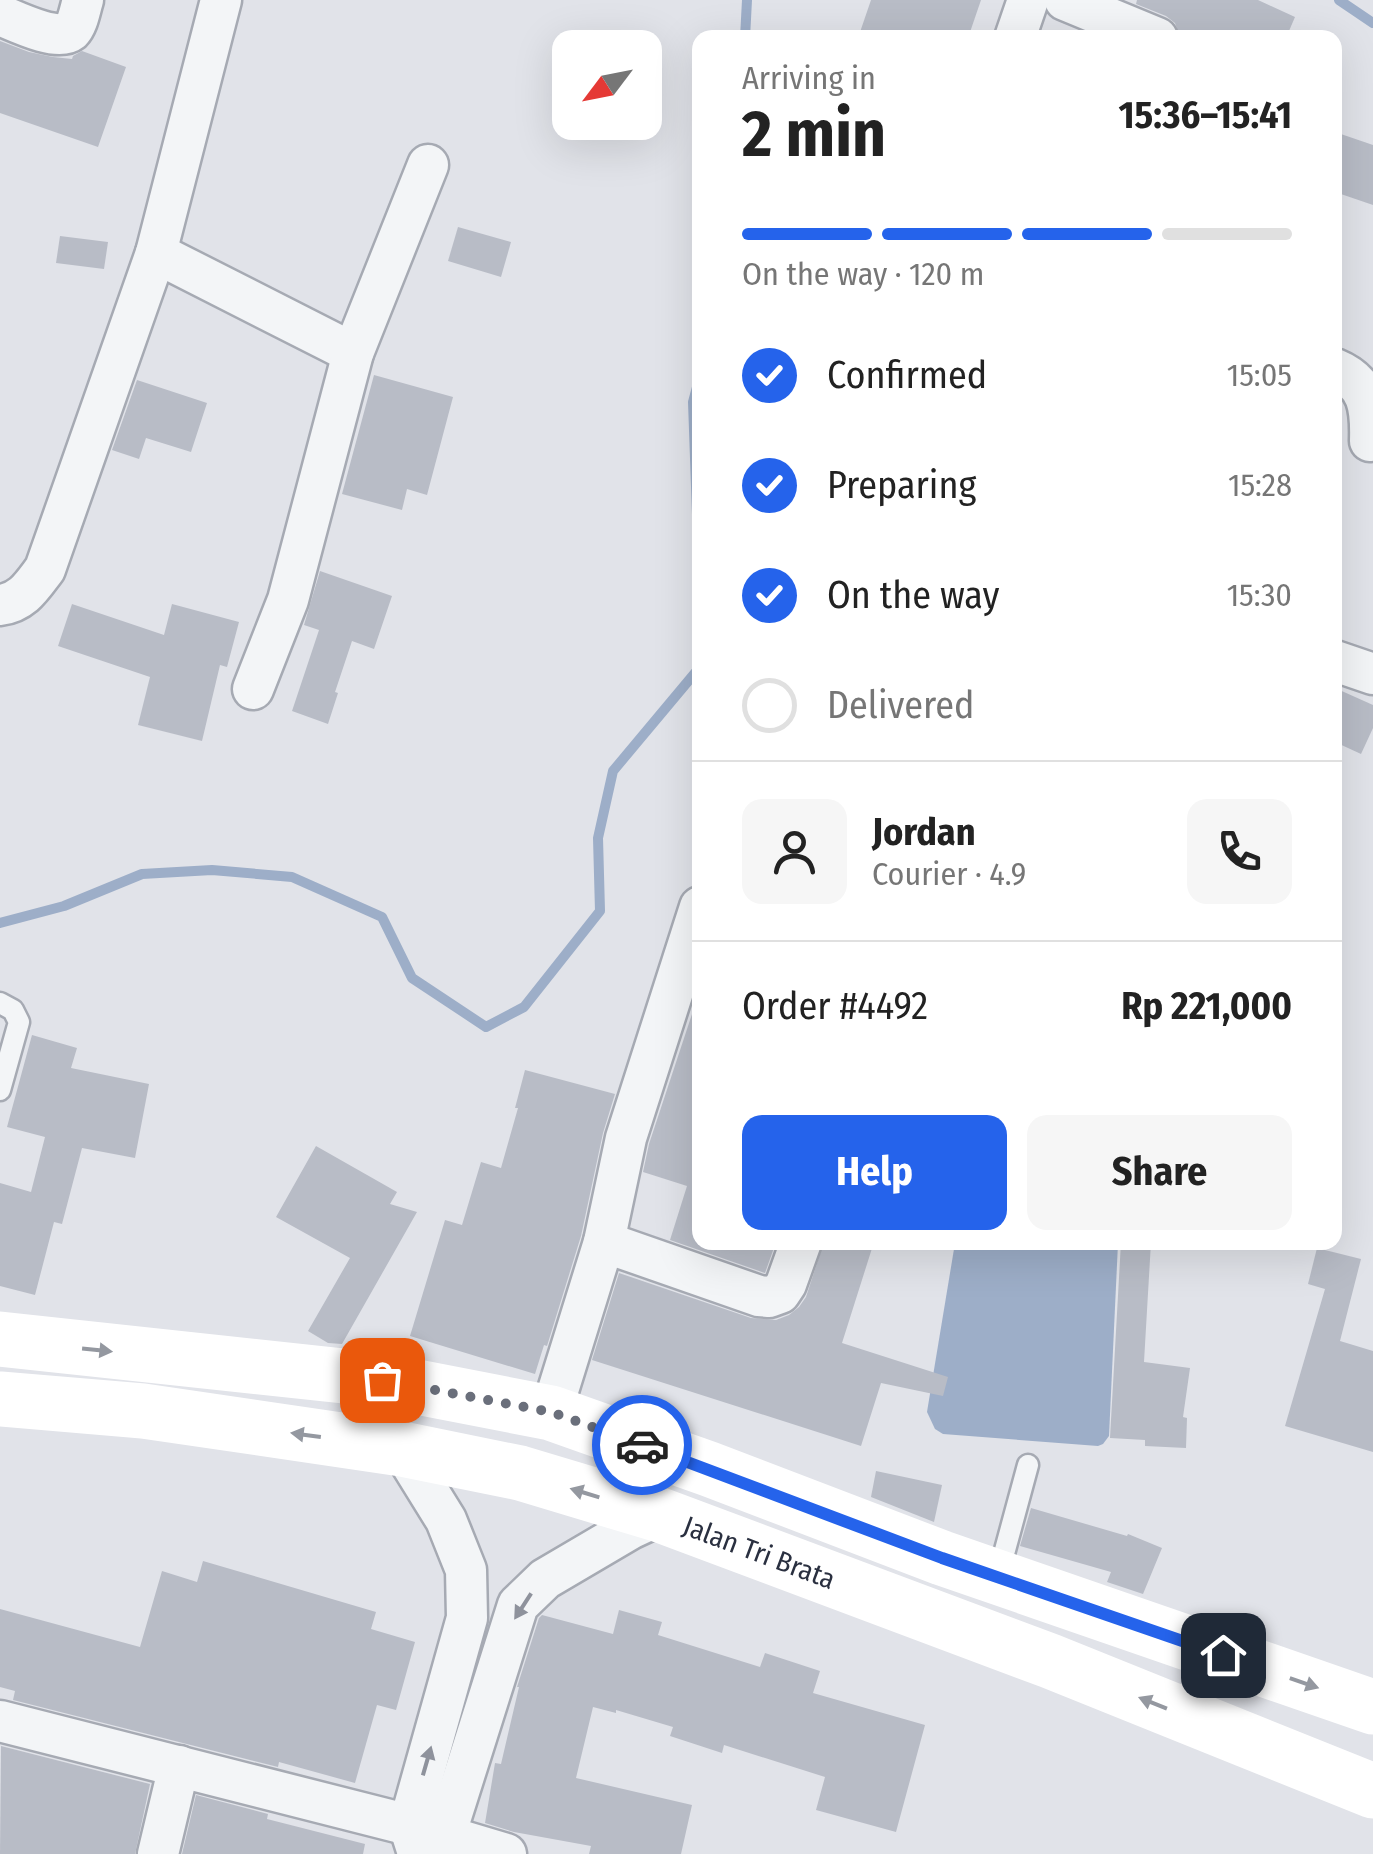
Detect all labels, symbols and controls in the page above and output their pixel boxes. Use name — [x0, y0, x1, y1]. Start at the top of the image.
north arrow — [552, 30, 662, 140]
map controls — [552, 30, 662, 140]
text: Arriving in — [742, 59, 876, 97]
text: 15:36–15:41 — [1118, 92, 1292, 138]
text: 2 min — [742, 95, 886, 173]
text: On the way · 120 m — [742, 255, 984, 293]
icon: check — [742, 348, 797, 403]
text: Confirmed — [827, 352, 987, 398]
text: 15:05 — [1227, 356, 1292, 394]
icon: check — [742, 458, 797, 513]
text: Preparing — [827, 462, 976, 508]
text: 15:28 — [1228, 466, 1292, 504]
icon: check — [742, 568, 797, 623]
text: On the way — [827, 572, 999, 618]
text: 15:30 — [1227, 576, 1292, 614]
text: Delivered — [827, 682, 974, 728]
button: person — [742, 799, 847, 904]
button: phone — [1187, 799, 1292, 904]
text: Jordan — [872, 809, 976, 855]
text: Courier · 4.9 — [872, 855, 1026, 893]
text: Order #4492 — [742, 983, 928, 1029]
text: Rp 221,000 — [1121, 983, 1292, 1029]
button: Help — [742, 1115, 1007, 1230]
button: Share — [1027, 1115, 1292, 1230]
pin — [340, 1338, 425, 1423]
one-way arrow — [82, 1342, 113, 1358]
icon: bag — [355, 1353, 410, 1408]
courier — [592, 1395, 692, 1495]
icon: car — [615, 1418, 670, 1473]
one-way arrow — [289, 1426, 321, 1442]
one-way arrow — [570, 1485, 600, 1500]
street label: Jalan Tri Brata — [679, 1509, 840, 1596]
one-way arrow — [513, 1592, 533, 1619]
pin — [1181, 1613, 1266, 1698]
icon: home — [1196, 1628, 1251, 1683]
one-way arrow — [1289, 1676, 1319, 1691]
one-way arrow — [1138, 1694, 1168, 1710]
one-way arrow — [420, 1745, 435, 1775]

